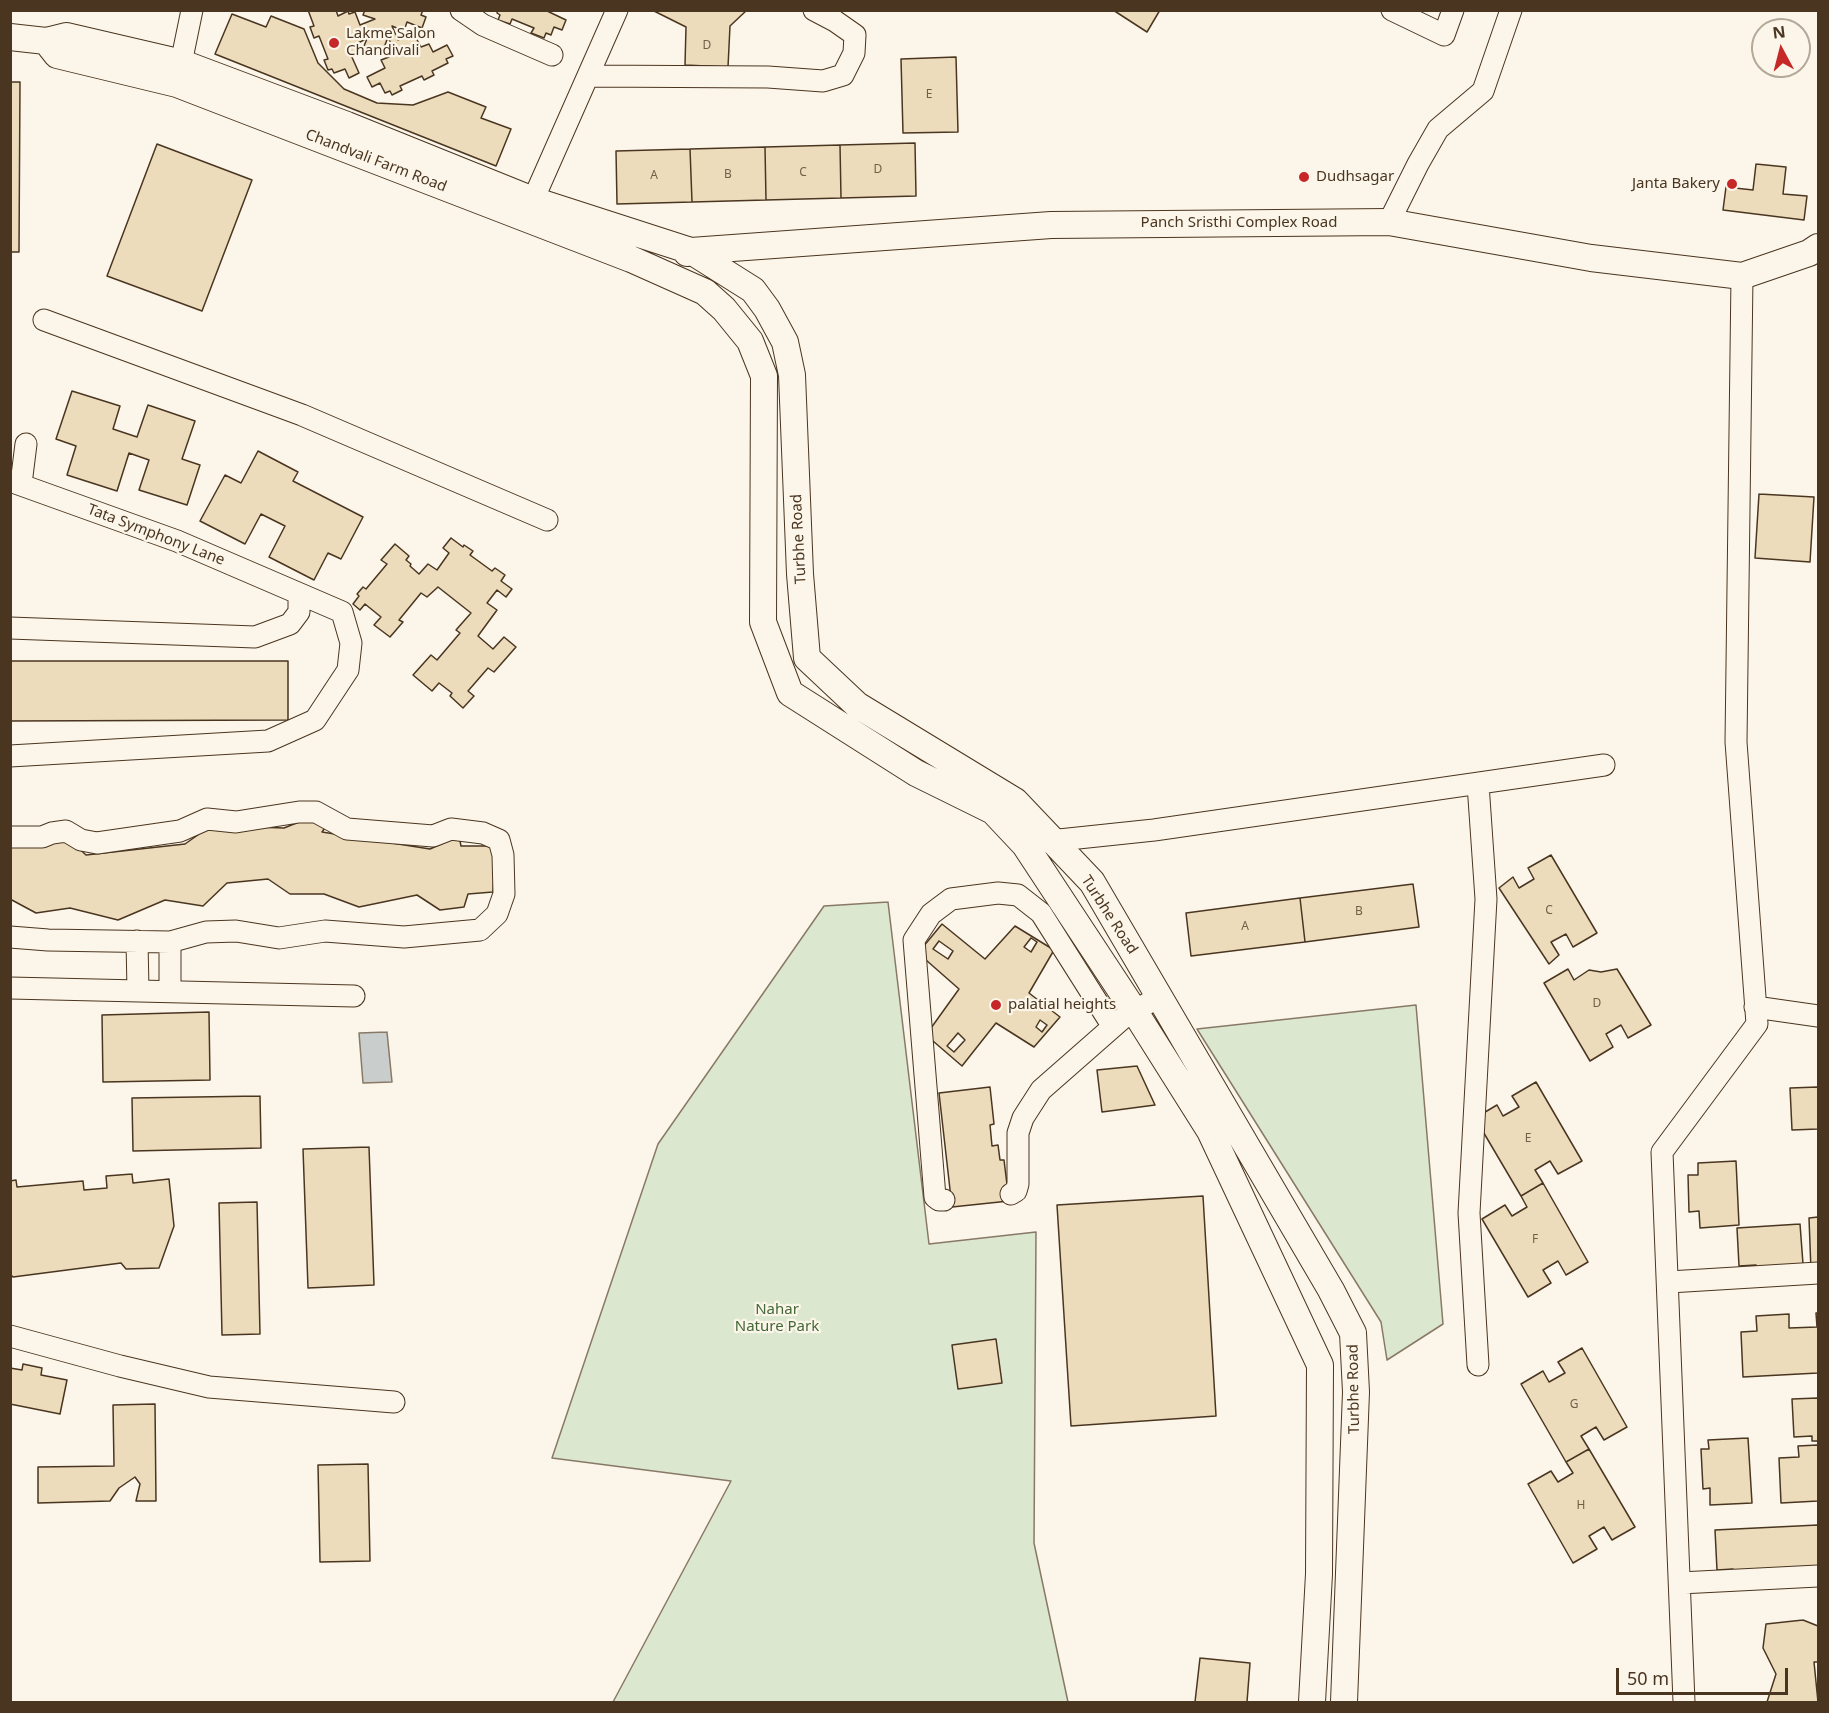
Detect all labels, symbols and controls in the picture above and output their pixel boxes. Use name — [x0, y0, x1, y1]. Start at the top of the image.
north arrow — [1751, 18, 1811, 78]
text: N — [1771, 20, 1787, 44]
place label: Lakme Salon Chandivali — [346, 25, 436, 60]
marker: Lakme Salon Chandivali — [327, 36, 341, 50]
house number: D — [703, 39, 711, 53]
house number: E — [926, 88, 932, 102]
street label: Chandvali Farm Road — [303, 126, 449, 196]
house number: D — [874, 163, 882, 177]
house number: C — [799, 166, 807, 180]
house number: B — [724, 168, 732, 182]
place label: Dudhsagar — [1316, 168, 1394, 186]
house number: A — [650, 169, 658, 183]
marker: Dudhsagar — [1297, 170, 1311, 184]
place label: Janta Bakery — [1632, 175, 1720, 193]
marker: Janta Bakery — [1725, 177, 1739, 191]
street label: Panch Sristhi Complex Road — [1141, 214, 1337, 232]
street label: Turbhe Road — [788, 494, 810, 584]
street label: Tata Symphony Lane — [85, 501, 227, 569]
street label: Turbhe Road — [1077, 872, 1141, 958]
house number: C — [1545, 904, 1553, 918]
house number: B — [1355, 905, 1363, 919]
house number: A — [1241, 920, 1249, 934]
place label: palatial heights — [1008, 996, 1116, 1014]
house number: D — [1593, 997, 1601, 1011]
marker: palatial heights — [989, 998, 1003, 1012]
house number: E — [1525, 1132, 1531, 1146]
house number: F — [1532, 1233, 1538, 1247]
park label: Nahar Nature Park — [735, 1301, 819, 1336]
street label: Turbhe Road — [1344, 1344, 1364, 1434]
house number: G — [1570, 1398, 1578, 1412]
house number: H — [1577, 1499, 1585, 1513]
scale bar — [1619, 1656, 1792, 1694]
text: 50 m — [1627, 1666, 1669, 1690]

